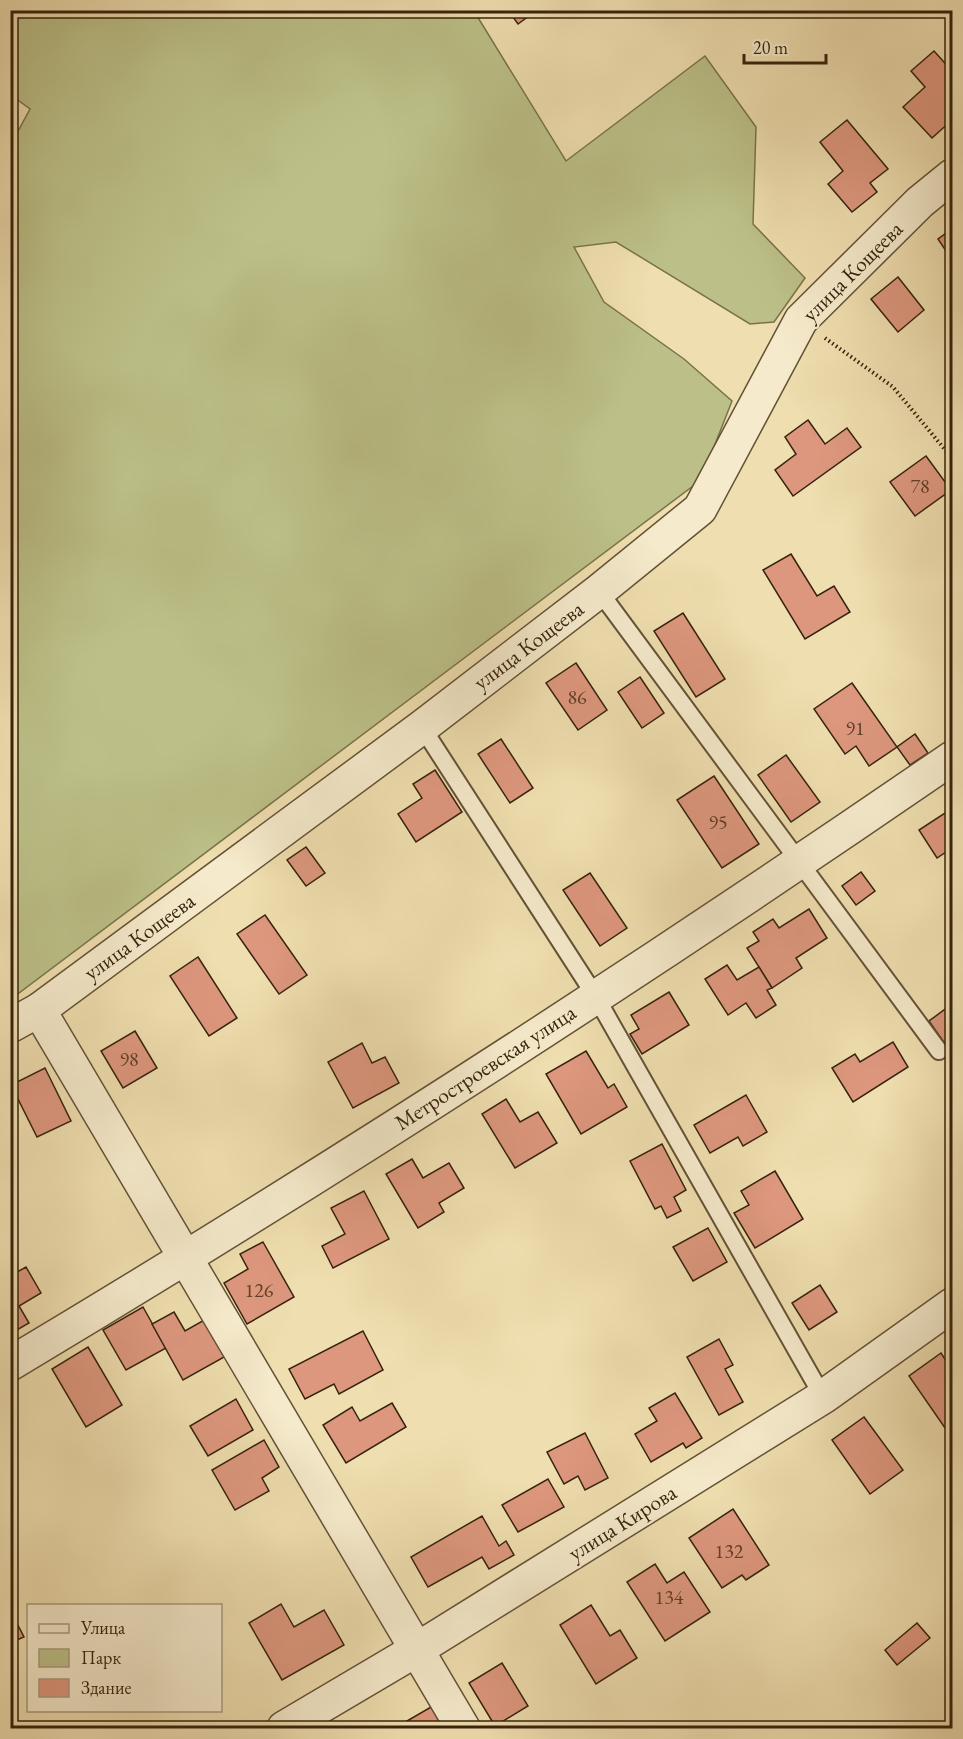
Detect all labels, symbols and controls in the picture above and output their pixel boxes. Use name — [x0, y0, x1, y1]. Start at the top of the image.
scale bar — [744, 27, 826, 65]
text: 20 m — [753, 36, 788, 59]
street label: улица Кощеева — [796, 215, 909, 328]
house number: 78 — [910, 473, 930, 499]
street label: улица Кощеева — [467, 594, 590, 696]
house number: 86 — [567, 684, 587, 710]
house number: 91 — [845, 715, 865, 741]
house number: 95 — [708, 809, 728, 835]
street label: улица Кощеева — [78, 886, 201, 987]
street label: Метростроевская улица — [389, 998, 582, 1137]
house number: 98 — [119, 1046, 139, 1072]
house number: 126 — [245, 1277, 274, 1303]
street label: улица Кирова — [563, 1478, 682, 1567]
house number: 132 — [715, 1538, 744, 1564]
house number: 134 — [655, 1584, 684, 1610]
legend — [27, 1604, 222, 1712]
text: Улица — [80, 1616, 126, 1639]
text: Парк — [81, 1646, 121, 1669]
text: Здание — [81, 1676, 131, 1699]

